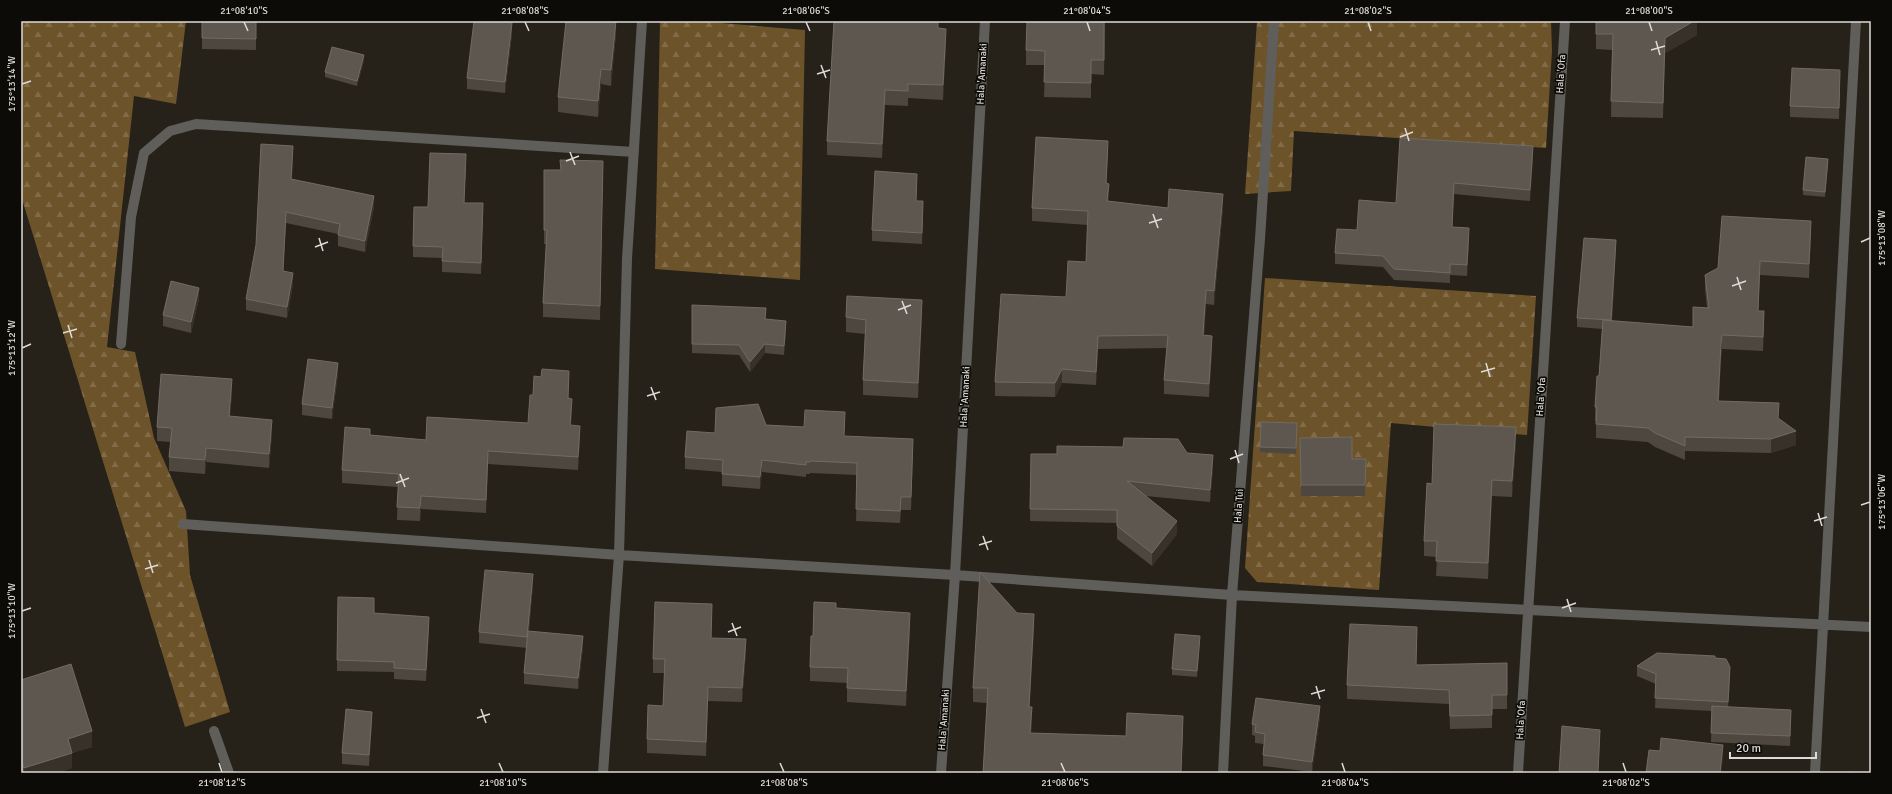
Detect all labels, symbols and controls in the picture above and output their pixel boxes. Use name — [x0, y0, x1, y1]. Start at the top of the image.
text: 21°08'10"S — [220, 5, 268, 17]
text: 21°08'08"S — [501, 5, 549, 17]
text: 21°08'06"S — [782, 5, 830, 17]
text: 21°08'04"S — [1063, 5, 1111, 17]
text: 21°08'02"S — [1344, 5, 1392, 17]
text: 21°08'00"S — [1625, 5, 1673, 17]
street label: Hala 'Amanaki — [974, 43, 990, 105]
street label: Hala 'Ofa — [1554, 54, 1568, 94]
text: 175°13'14"W — [6, 56, 18, 112]
text: 175°13'08"W — [1876, 210, 1888, 266]
text: 175°13'12"W — [6, 320, 18, 376]
street label: Hala 'Amanaki — [957, 366, 973, 428]
street label: Hala 'Ofa — [1534, 377, 1548, 417]
text: 175°13'06"W — [1876, 474, 1888, 530]
street label: Hala Tui — [1232, 488, 1246, 524]
text: 175°13'10"W — [6, 583, 18, 639]
street label: Hala 'Amanaki — [936, 689, 952, 751]
street label: Hala 'Ofa — [1514, 700, 1528, 740]
scale bar — [1730, 734, 1816, 760]
text: 20 m — [1736, 741, 1761, 756]
text: 21°08'12"S — [198, 777, 246, 789]
text: 21°08'10"S — [479, 777, 527, 789]
text: 21°08'08"S — [760, 777, 808, 789]
text: 21°08'06"S — [1041, 777, 1089, 789]
text: 21°08'04"S — [1321, 777, 1369, 789]
text: 21°08'02"S — [1602, 777, 1650, 789]

